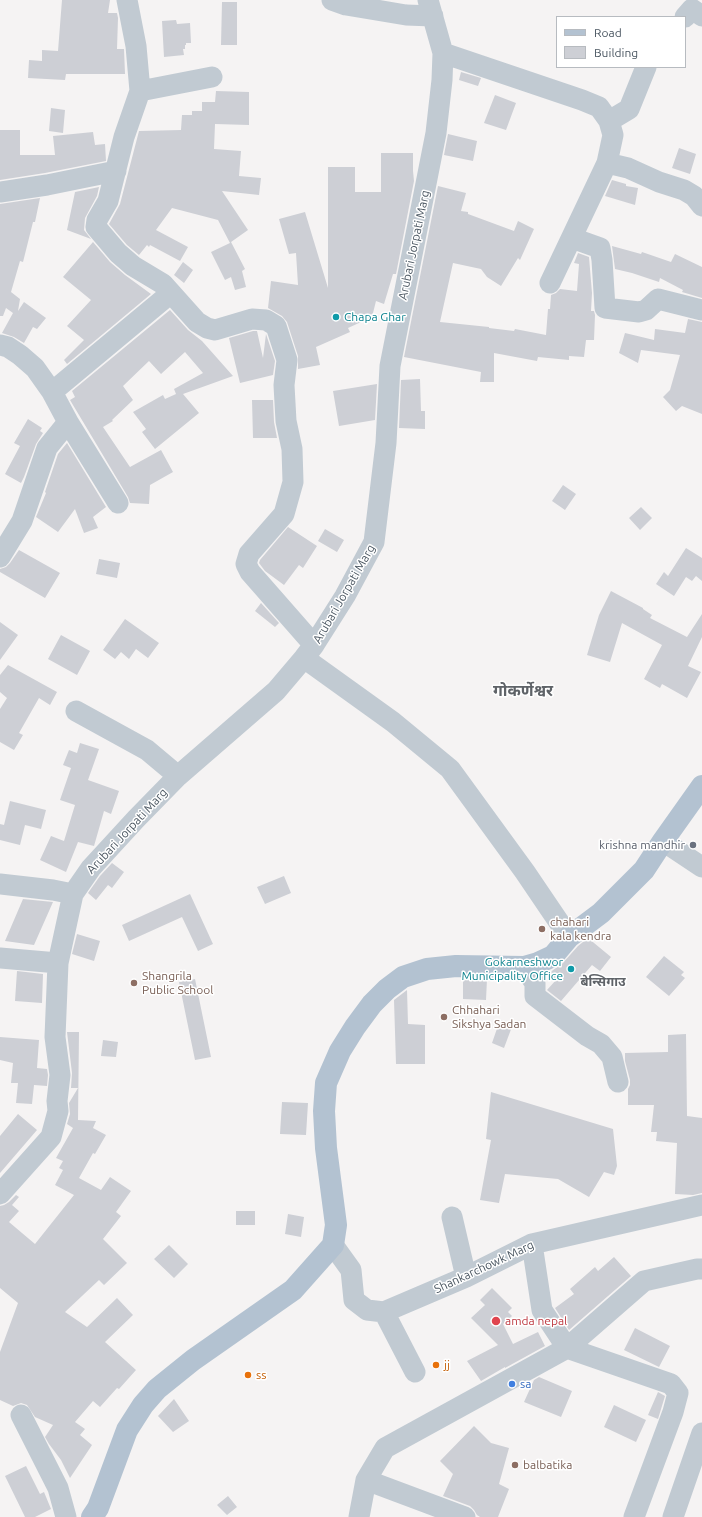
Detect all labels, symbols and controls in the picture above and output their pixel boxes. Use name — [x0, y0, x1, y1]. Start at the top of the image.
legend — [556, 16, 686, 68]
text: Road — [594, 26, 622, 39]
text: Building — [594, 46, 638, 59]
street label: Arubari Jorpati Marg — [395, 189, 433, 301]
place label: Chapa Ghar — [344, 310, 406, 324]
marker: Chapa Ghar — [331, 312, 341, 322]
street label: Arubari Jorpati Marg — [310, 542, 378, 646]
district label: गोकर्णेश्वर — [493, 681, 553, 701]
street label: Arubari Jorpati Marg — [84, 785, 170, 877]
place label: krishna mandhir — [599, 838, 685, 852]
marker: krishna mandhir — [688, 840, 698, 850]
place label: chahari kala kendra — [550, 915, 611, 943]
marker: chahari kala kendra — [537, 924, 547, 934]
place label: Gokarneshwor Municipality Office — [461, 955, 563, 983]
marker: Gokarneshwor Municipality Office — [566, 964, 576, 974]
place label: Shangrila Public School — [142, 969, 213, 997]
district label: बेन्सिगाउ — [580, 974, 626, 990]
marker: Shangrila Public School — [129, 978, 139, 988]
place label: Chhahari Sikshya Sadan — [452, 1003, 526, 1031]
marker: Chhahari Sikshya Sadan — [439, 1012, 449, 1022]
street label: Shankarchowk Marg — [432, 1238, 536, 1296]
place label: amda nepal — [505, 1314, 567, 1328]
marker: amda nepal — [490, 1315, 502, 1327]
place label: jj — [444, 1358, 450, 1372]
marker: jj — [431, 1360, 441, 1370]
place label: ss — [256, 1368, 266, 1382]
marker: ss — [243, 1370, 253, 1380]
place label: sa — [520, 1377, 531, 1391]
marker: sa — [507, 1379, 517, 1389]
place label: balbatika — [523, 1458, 572, 1472]
marker: balbatika — [510, 1460, 520, 1470]

